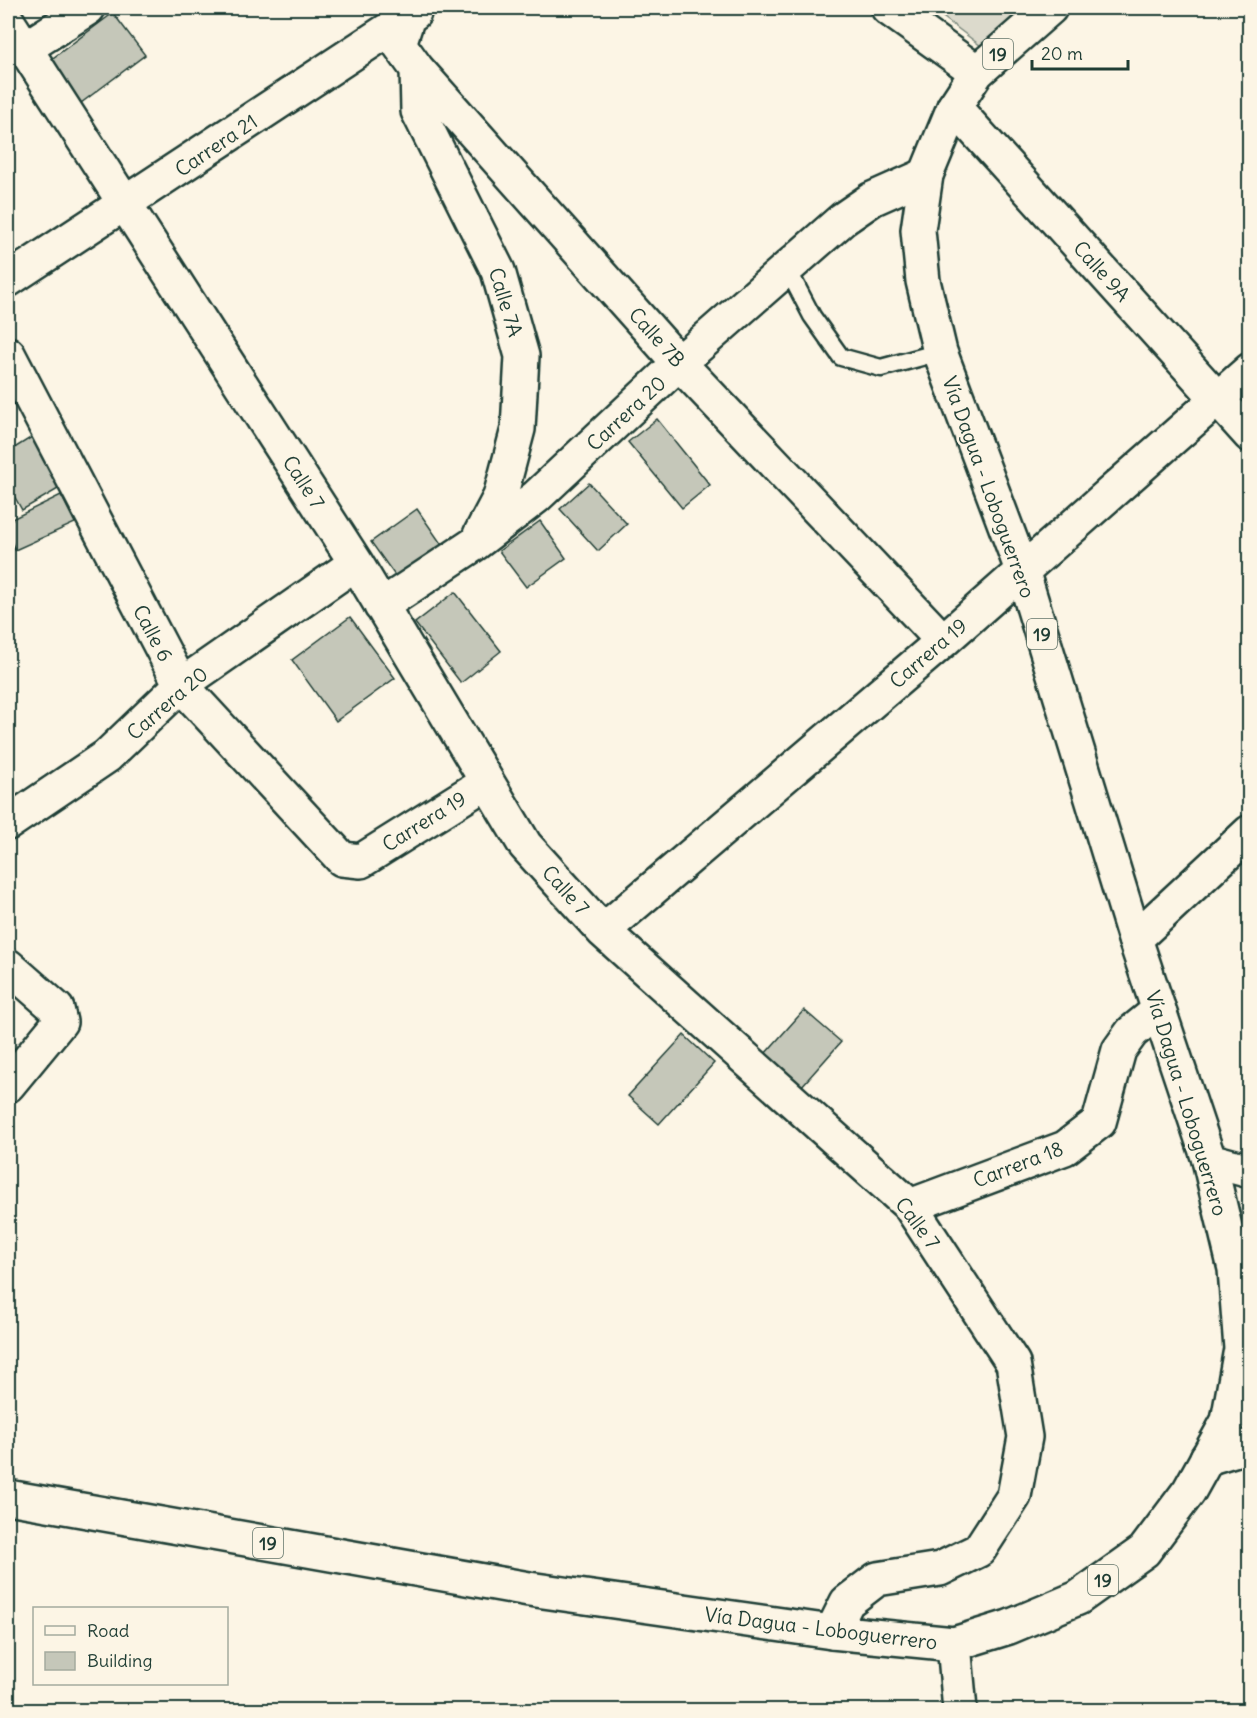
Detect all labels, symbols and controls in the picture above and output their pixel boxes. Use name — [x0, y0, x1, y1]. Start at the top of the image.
scale bar — [1032, 33, 1128, 71]
road number: 19 — [983, 39, 1013, 69]
text: 20 m — [1041, 42, 1083, 65]
street label: Carrera 21 — [170, 108, 262, 182]
street label: Calle 9A — [1068, 235, 1136, 307]
street label: Calle 7A — [484, 264, 528, 340]
street label: Calle 7B — [624, 302, 690, 372]
street label: Carrera 20 — [581, 370, 671, 456]
street label: Vía Dagua - Loboguerrero — [937, 373, 1041, 601]
street label: Calle 7 — [278, 451, 331, 514]
street label: Calle 6 — [128, 600, 178, 666]
street label: Carrera 19 — [884, 613, 972, 693]
road number: 19 — [1027, 619, 1057, 649]
street label: Carrera 20 — [121, 661, 213, 745]
street label: Carrera 19 — [377, 785, 471, 857]
street label: Calle 7 — [537, 860, 595, 920]
street label: Vía Dagua - Loboguerrero — [1141, 987, 1233, 1219]
street label: Carrera 18 — [969, 1135, 1067, 1193]
street label: Calle 7 — [890, 1192, 946, 1254]
road number: 19 — [253, 1528, 283, 1558]
road number: 19 — [1088, 1565, 1118, 1595]
street label: Vía Dagua - Loboguerrero — [703, 1601, 939, 1655]
legend — [33, 1607, 228, 1685]
text: Road — [87, 1619, 130, 1642]
text: Building — [87, 1649, 152, 1672]

